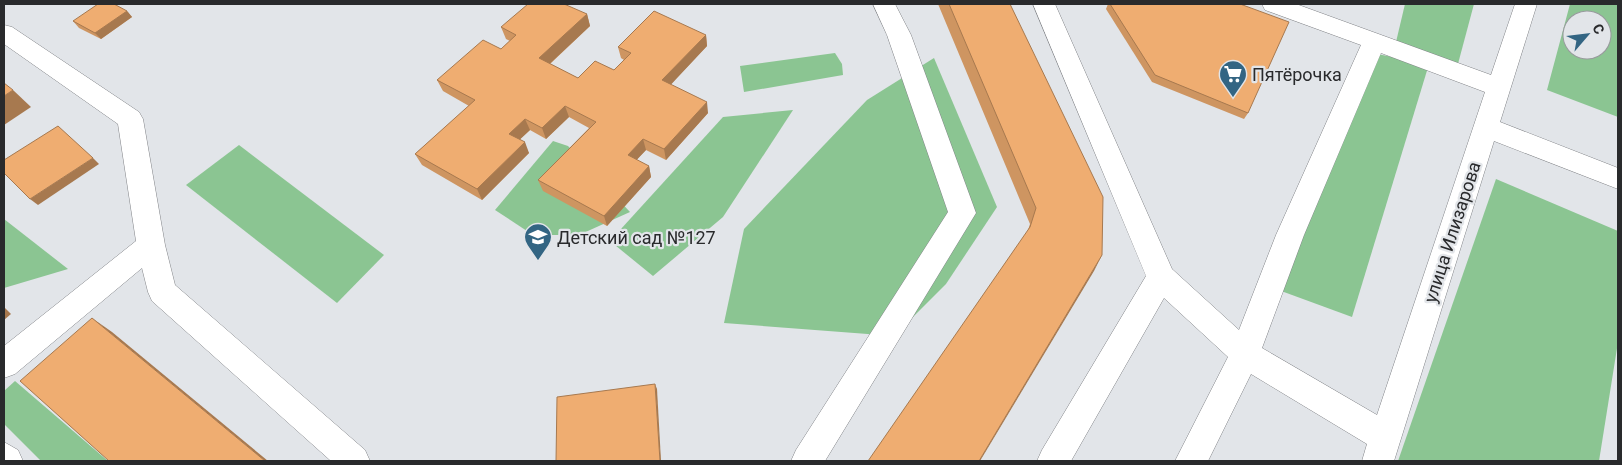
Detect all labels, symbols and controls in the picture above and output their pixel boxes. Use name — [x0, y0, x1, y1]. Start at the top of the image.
north arrow — [1562, 10, 1612, 60]
text: С — [1589, 21, 1608, 37]
supermarket icon: Пятёрочка — [1218, 59, 1248, 98]
place label: Пятёрочка — [1252, 64, 1342, 85]
street label: улица Илизарова — [1419, 159, 1485, 305]
school or university icon: Детский сад №127 — [523, 222, 553, 261]
place label: Детский сад №127 — [557, 227, 716, 248]

